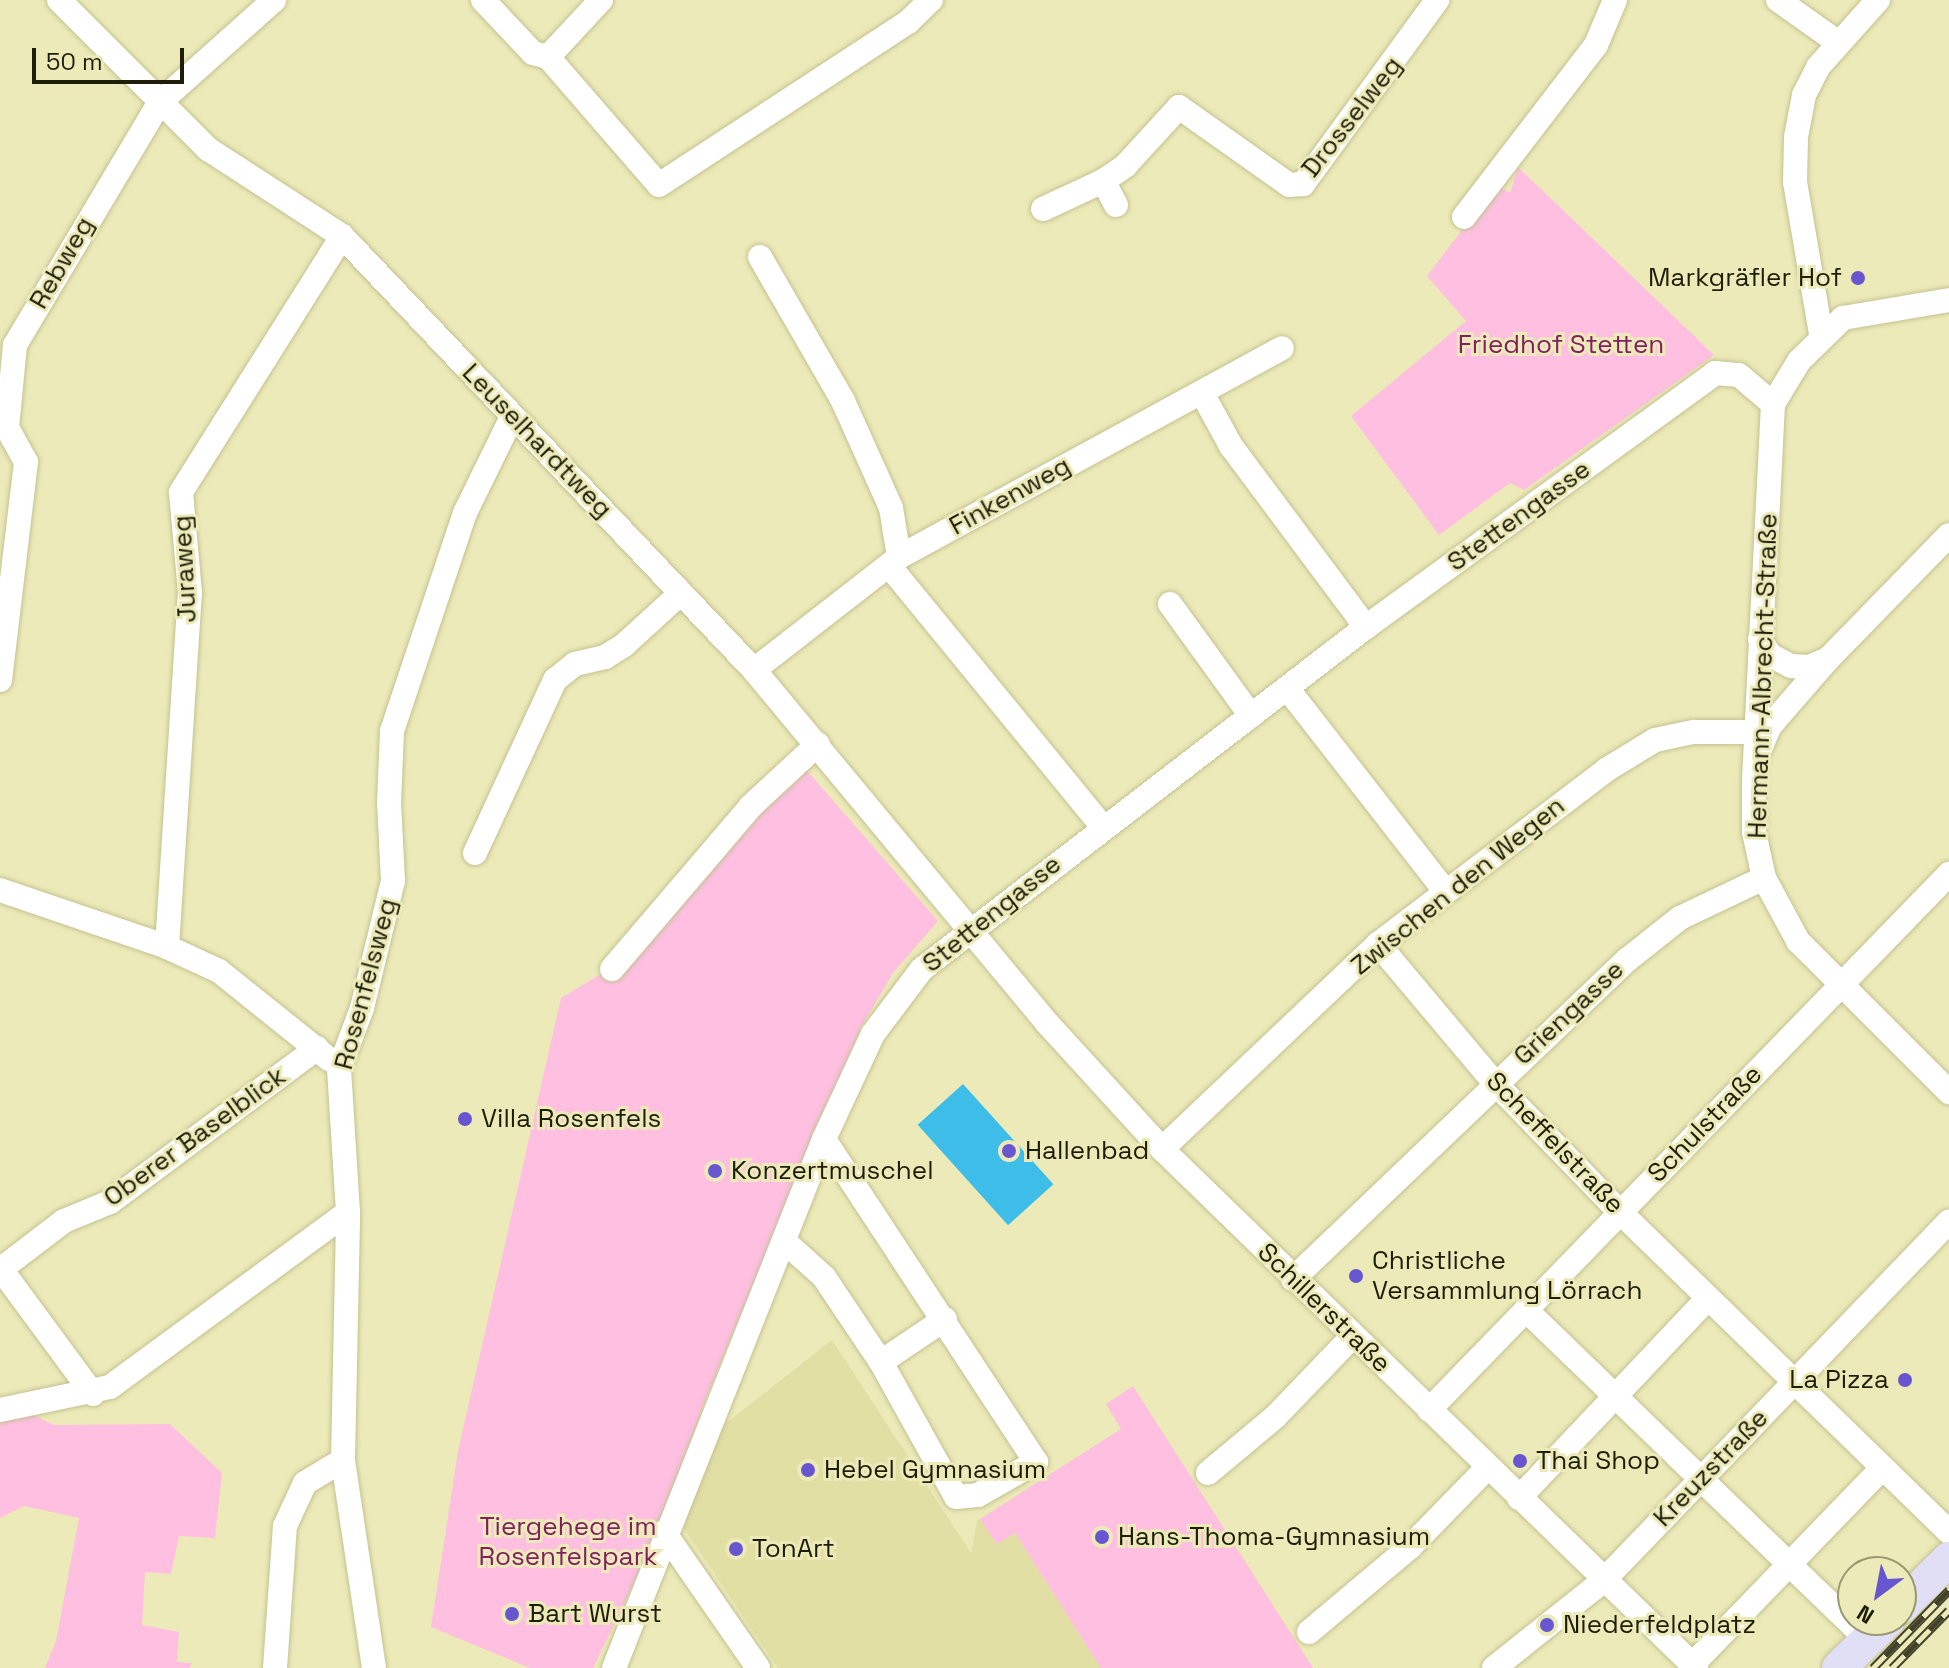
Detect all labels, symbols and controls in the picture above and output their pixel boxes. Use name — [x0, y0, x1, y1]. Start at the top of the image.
scale bar — [36, 32, 188, 82]
text: 50 m — [46, 46, 103, 77]
street label: Drosselweg — [1295, 50, 1409, 184]
street label: Rebweg — [23, 211, 101, 315]
place label: Markgräfler Hof — [1648, 262, 1842, 294]
marker: Markgräfler Hof — [1849, 269, 1867, 287]
park label: Friedhof Stetten — [1458, 329, 1664, 361]
street label: Leuselhardtweg — [455, 357, 619, 525]
street label: Finkenweg — [944, 450, 1076, 542]
street label: Stettengasse — [1442, 454, 1596, 578]
street label: Hermann-Albrecht-Straße — [1742, 513, 1784, 839]
street label: Juraweg — [167, 515, 203, 623]
street label: Zwischen den Wegen — [1345, 790, 1571, 982]
street label: Stettengasse — [917, 849, 1067, 979]
street label: Rosenfelsweg — [328, 895, 404, 1073]
street label: Griengasse — [1508, 954, 1630, 1072]
street label: Schulstraße — [1641, 1059, 1769, 1189]
street label: Oberer Baselblick — [98, 1061, 292, 1213]
street label: Scheffelstraße — [1480, 1066, 1630, 1220]
place label: Villa Rosenfels — [481, 1103, 661, 1135]
marker: Villa Rosenfels — [456, 1110, 474, 1128]
place label: Hallenbad — [1025, 1135, 1149, 1167]
marker: Hallenbad — [1000, 1142, 1018, 1160]
place label: Konzertmuschel — [731, 1155, 934, 1187]
marker: Konzertmuschel — [706, 1162, 724, 1180]
street label: Schillerstraße — [1251, 1237, 1397, 1379]
place label: Christliche Versammlung Lörrach — [1372, 1245, 1642, 1306]
marker: Christliche Versammlung Lörrach — [1347, 1267, 1365, 1285]
place label: La Pizza — [1789, 1364, 1889, 1396]
marker: La Pizza — [1896, 1371, 1914, 1389]
street label: Kreuzstraße — [1647, 1403, 1775, 1533]
place label: Thai Shop — [1536, 1445, 1660, 1477]
marker: Thai Shop — [1511, 1452, 1529, 1470]
place label: Hebel Gymnasium — [824, 1454, 1046, 1486]
marker: Hebel Gymnasium — [799, 1461, 817, 1479]
park label: Tiergehege im Rosenfelspark — [479, 1511, 657, 1572]
place label: Hans-Thoma-Gymnasium — [1118, 1521, 1430, 1553]
marker: Hans-Thoma-Gymnasium — [1093, 1528, 1111, 1546]
place label: TonArt — [752, 1533, 835, 1565]
marker: TonArt — [727, 1540, 745, 1558]
north arrow — [1837, 1556, 1917, 1636]
place label: Bart Wurst — [528, 1598, 662, 1630]
text: N — [1852, 1599, 1879, 1630]
marker: Bart Wurst — [503, 1605, 521, 1623]
place label: Niederfeldplatz — [1563, 1609, 1756, 1641]
marker: Niederfeldplatz — [1538, 1616, 1556, 1634]

